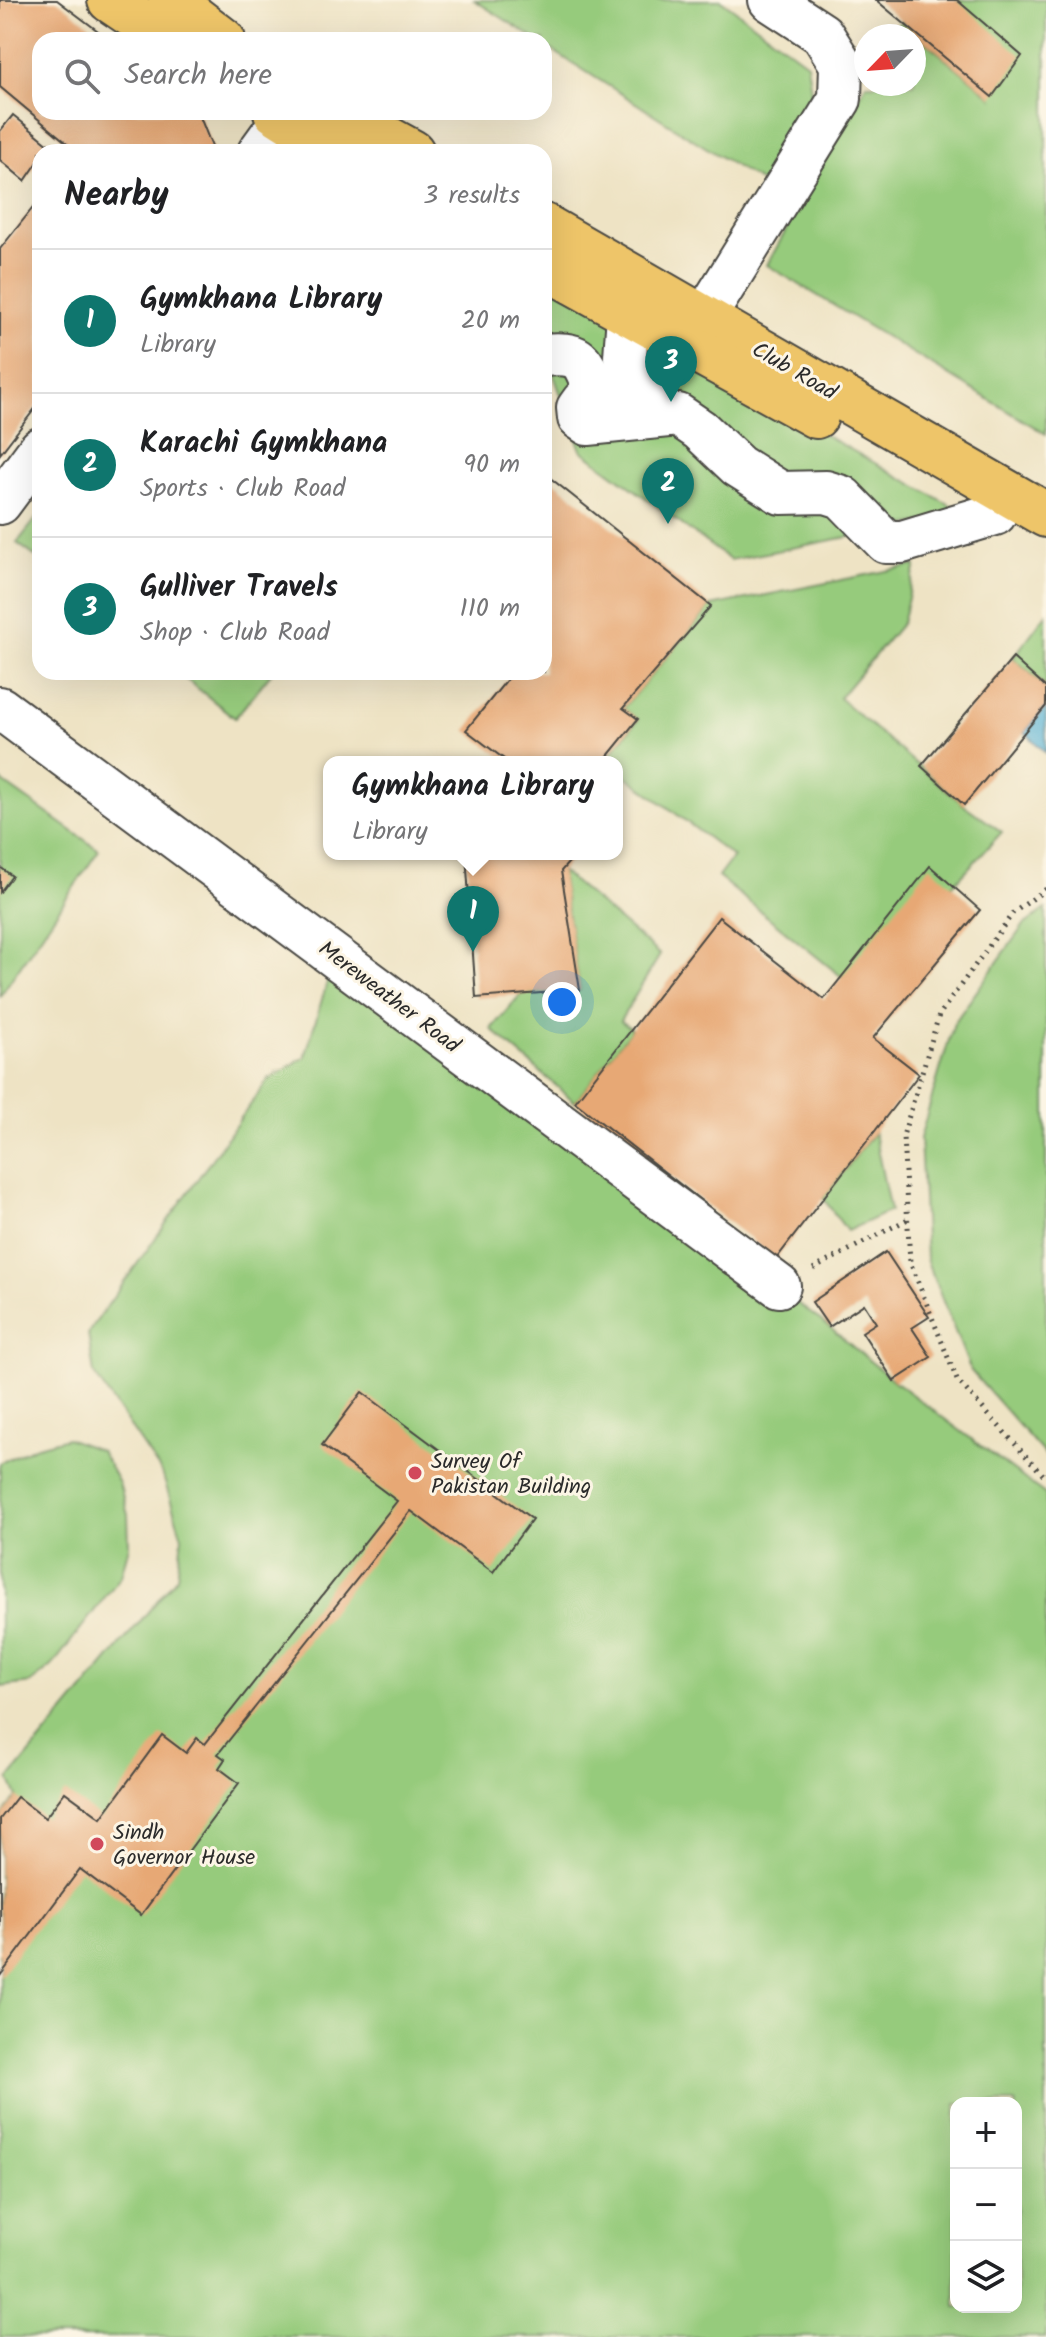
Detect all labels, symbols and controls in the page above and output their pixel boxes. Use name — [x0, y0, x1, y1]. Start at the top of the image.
north arrow — [854, 24, 926, 96]
search box — [32, 32, 552, 120]
text: Search here — [124, 52, 272, 100]
icon: search — [60, 54, 104, 98]
text: Nearby — [64, 169, 169, 223]
text: 3 results — [423, 175, 520, 217]
text: Gymkhana Library — [140, 276, 382, 324]
text: 1 — [86, 300, 94, 342]
text: 20 m — [461, 300, 520, 342]
text: Library — [140, 324, 216, 366]
street label: Club Road — [744, 334, 844, 411]
pin: 3 — [645, 336, 697, 402]
text: Karachi Gymkhana — [140, 420, 387, 468]
text: 2 — [82, 444, 98, 486]
text: 90 m — [463, 444, 520, 486]
pin: 2 — [642, 458, 694, 524]
text: Sports · Club Road — [140, 468, 345, 510]
text: Gulliver Travels — [140, 564, 338, 612]
text: 3 — [83, 588, 97, 630]
text: 110 m — [460, 588, 520, 630]
text: Shop · Club Road — [140, 612, 330, 654]
popup — [323, 756, 623, 860]
text: Gymkhana Library — [352, 763, 594, 811]
text: Library — [352, 811, 427, 853]
pin: 1 — [447, 886, 499, 952]
street label: Mereweather Road — [310, 933, 468, 1064]
your location — [542, 982, 582, 1022]
place label: Survey Of Pakistan Building — [431, 1445, 591, 1505]
marker: Survey Of Pakistan Building — [406, 1464, 424, 1482]
place label: Sindh Governor House — [113, 1816, 255, 1876]
marker: Sindh Governor House — [88, 1835, 106, 1853]
map controls — [950, 2097, 1022, 2313]
button: + — [950, 2097, 1022, 2169]
button: − — [950, 2169, 1022, 2241]
button: layers — [950, 2241, 1022, 2313]

